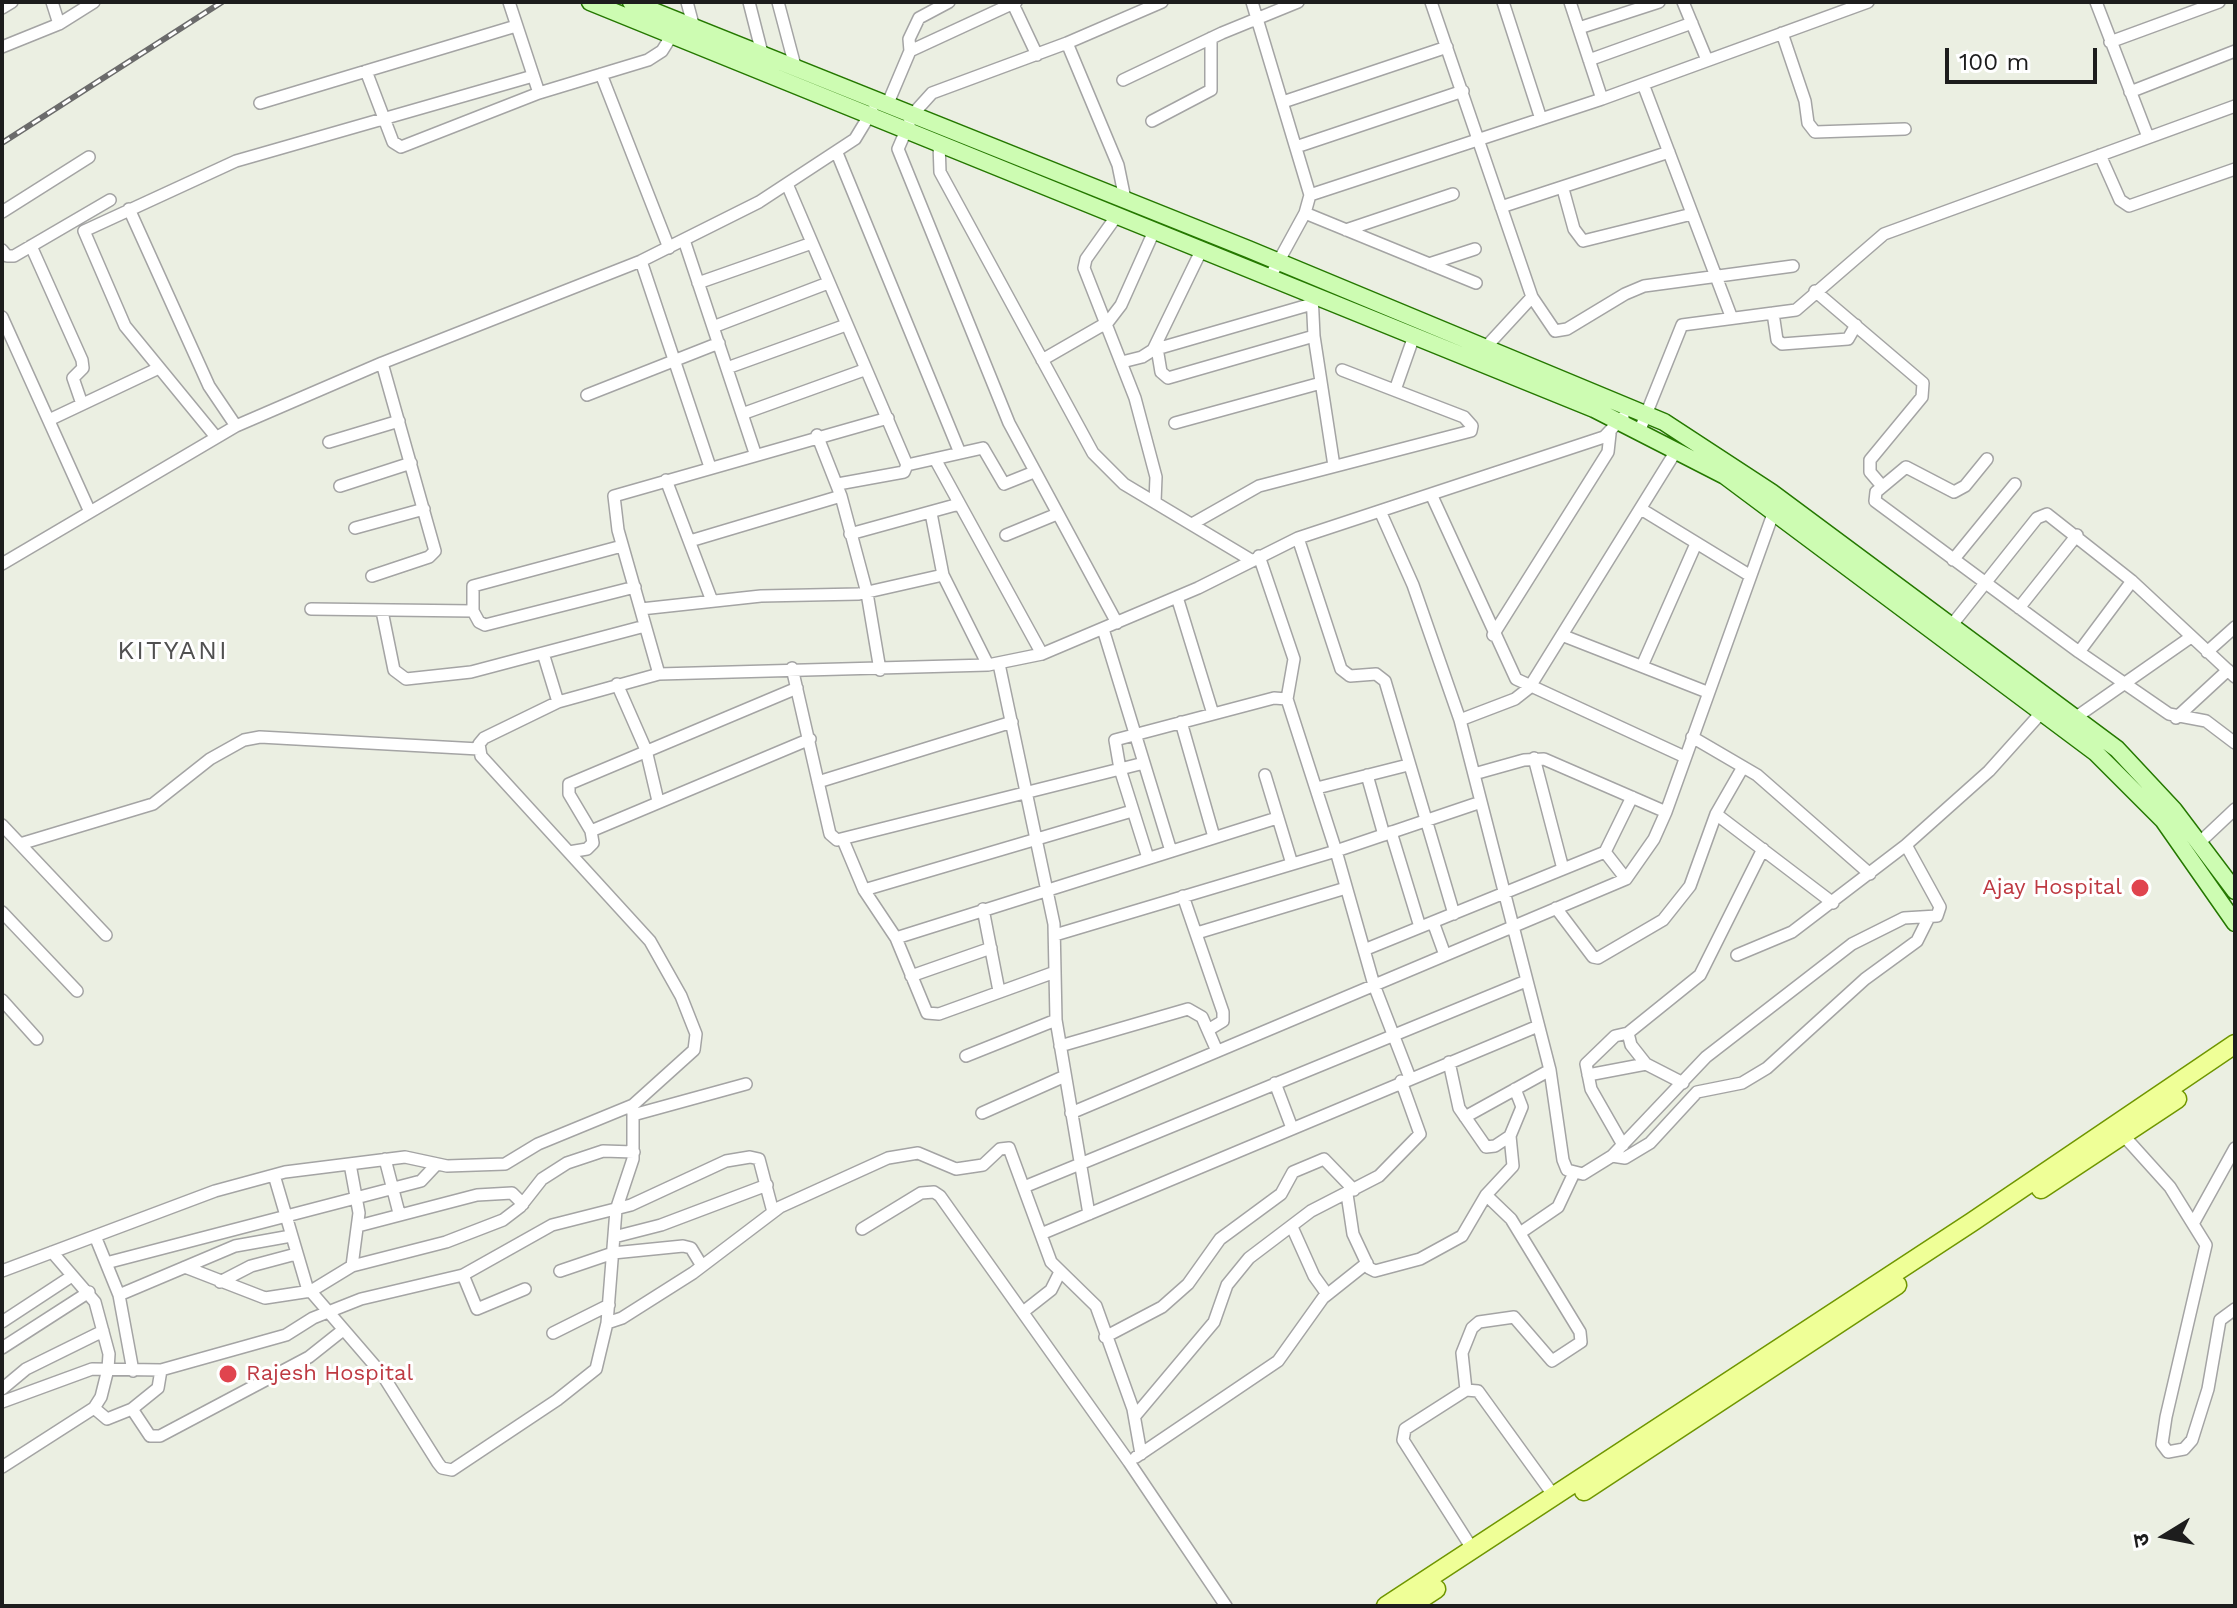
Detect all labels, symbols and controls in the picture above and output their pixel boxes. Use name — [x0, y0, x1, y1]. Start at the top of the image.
scale bar — [1949, 32, 2101, 82]
text: 100 m — [1959, 48, 2029, 76]
district label: KITYANI — [117, 635, 229, 667]
place label: Ajay Hospital — [1982, 875, 2122, 901]
marker: Ajay Hospital — [2129, 877, 2151, 899]
place label: Rajesh Hospital — [246, 1361, 413, 1387]
marker: Rajesh Hospital — [217, 1363, 239, 1385]
north arrow — [2125, 1496, 2205, 1576]
text: उ — [2127, 1532, 2154, 1549]

